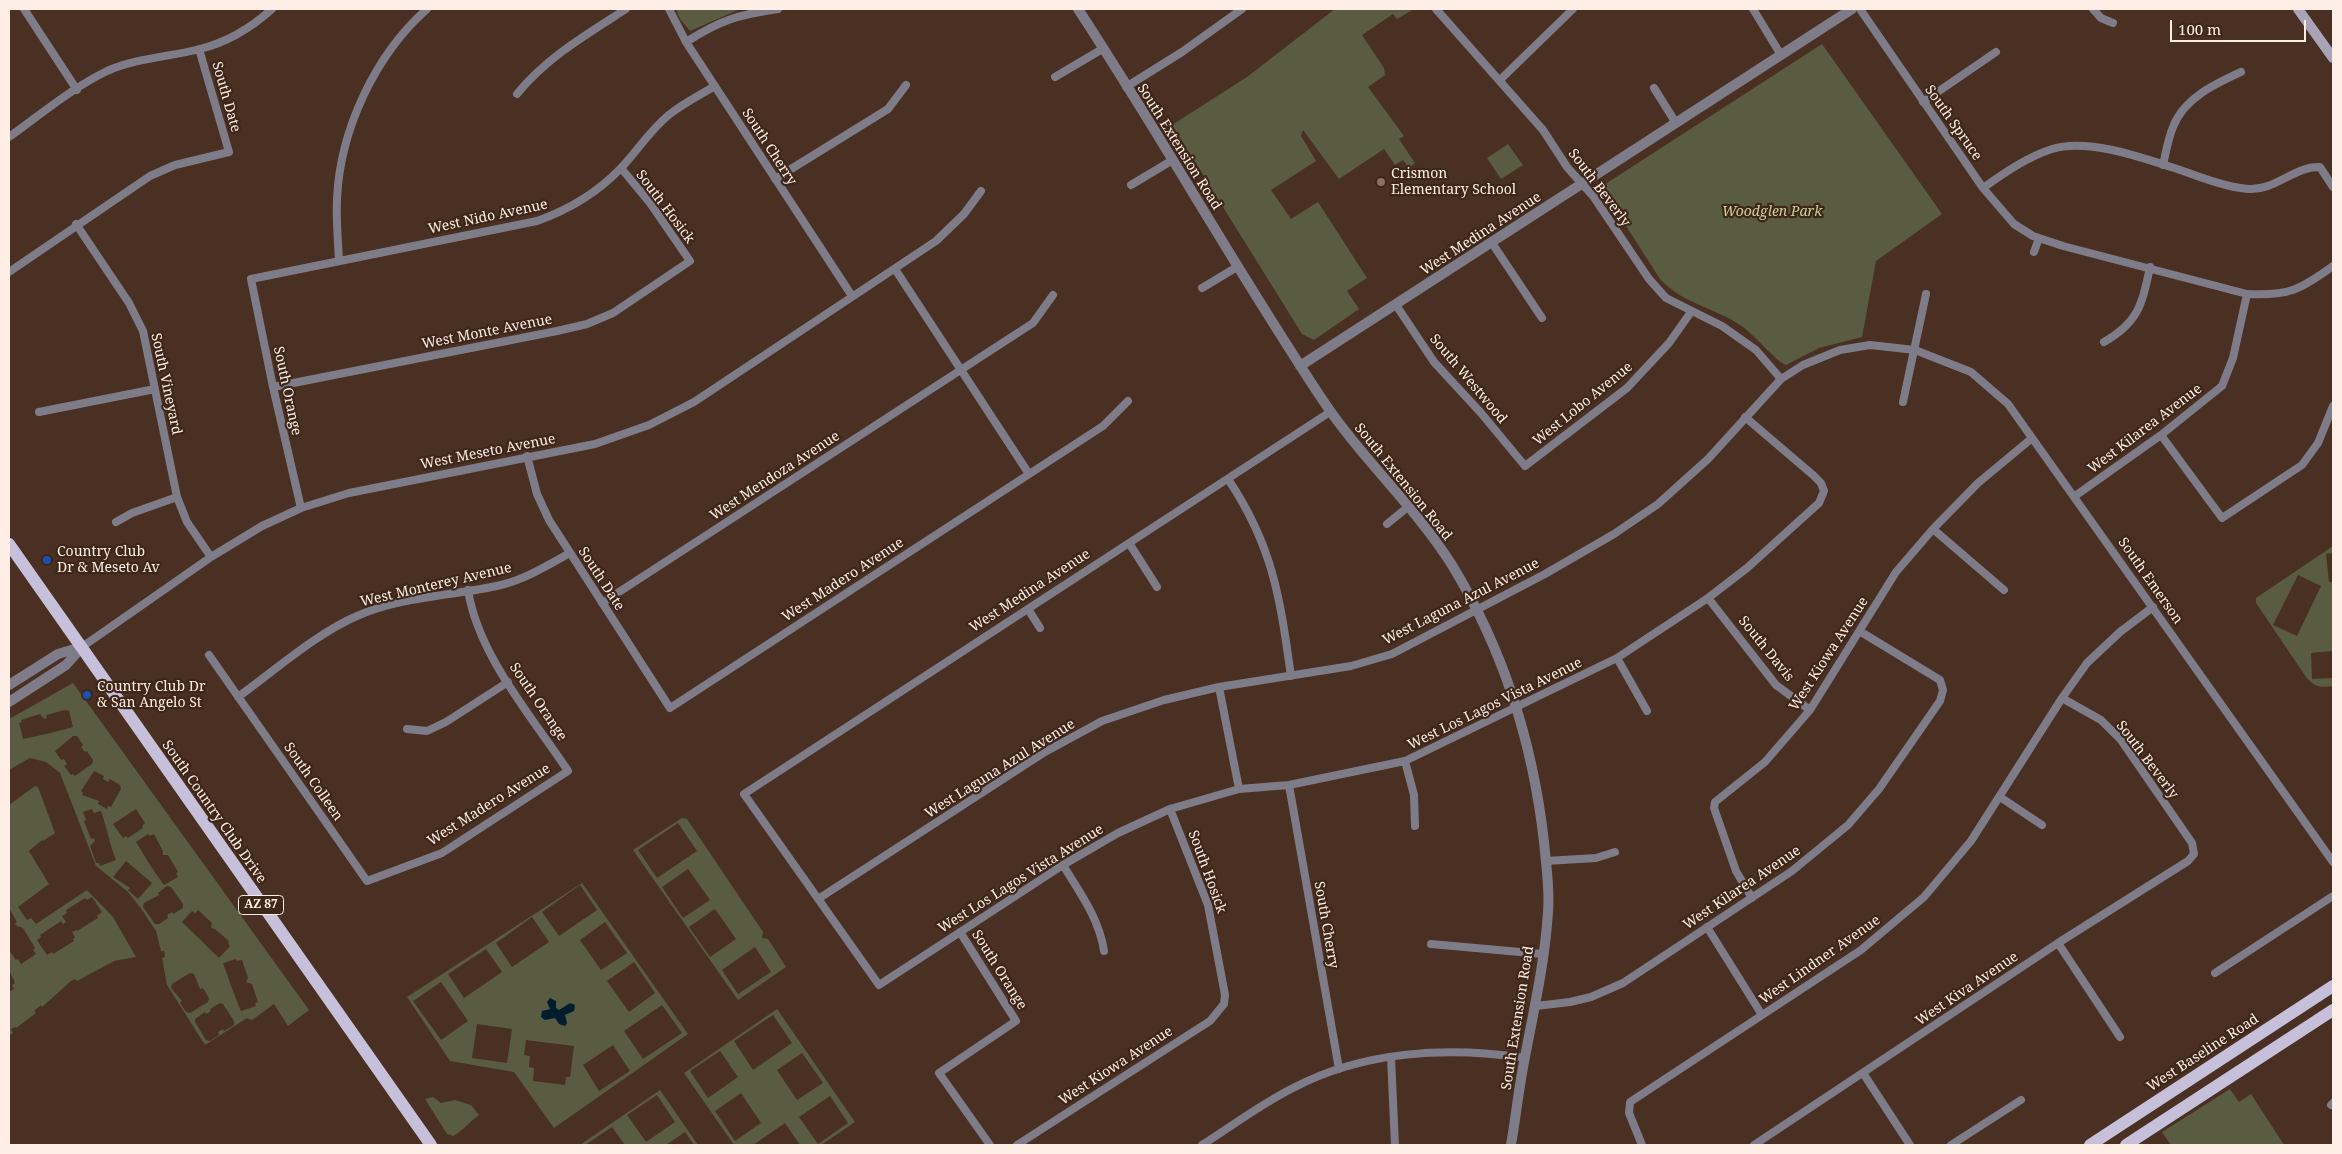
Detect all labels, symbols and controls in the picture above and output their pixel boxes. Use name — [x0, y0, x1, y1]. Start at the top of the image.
scale bar — [2172, 10, 2308, 42]
text: 100 m — [2178, 19, 2221, 39]
street label: South Date — [208, 60, 244, 134]
street label: South Extension Road — [1133, 81, 1225, 213]
street label: South Spruce — [1921, 82, 1985, 164]
street label: South Cherry — [738, 105, 800, 189]
street label: South Beverly — [1564, 146, 1634, 230]
place label: Crismon Elementary School — [1391, 166, 1516, 198]
street label: South Hosick — [632, 167, 698, 247]
marker: Crismon Elementary School — [1375, 176, 1387, 188]
street label: West Medina Avenue — [1418, 189, 1544, 279]
street label: West Nido Avenue — [427, 196, 549, 238]
park label: Woodglen Park — [1722, 204, 1822, 220]
street label: West Monte Avenue — [420, 311, 554, 353]
street label: South Westwood — [1426, 331, 1510, 427]
street label: South Vineyard — [147, 332, 185, 436]
street label: South Orange — [269, 345, 305, 437]
street label: West Lobo Avenue — [1530, 359, 1636, 449]
street label: West Kilarea Avenue — [2085, 381, 2205, 477]
street label: South Extension Road — [1351, 420, 1455, 544]
street label: West Mendoza Avenue — [707, 428, 843, 524]
street label: West Meseto Avenue — [419, 431, 557, 473]
street label: West Madero Avenue — [779, 534, 907, 626]
street label: South Emerson — [2114, 535, 2186, 627]
place label: Country Club Dr & Meseto Av — [57, 544, 160, 576]
street label: South Date — [574, 544, 628, 614]
street label: West Medina Avenue — [967, 546, 1093, 636]
marker: Country Club Dr & Meseto Av — [41, 554, 53, 566]
street label: West Laguna Azul Avenue — [1380, 555, 1542, 649]
street label: West Monterey Avenue — [359, 559, 513, 611]
street label: West Kiowa Avenue — [1786, 594, 1872, 714]
street label: South Davis — [1735, 613, 1797, 685]
street label: West Los Lagos Vista Avenue — [1405, 654, 1585, 754]
street label: South Orange — [506, 660, 570, 744]
place label: Country Club Dr & San Angelo St — [97, 679, 205, 712]
marker: Country Club Dr & San Angelo St — [81, 689, 93, 701]
street label: West Laguna Azul Avenue — [922, 716, 1078, 822]
street label: South Beverly — [2112, 718, 2182, 802]
street label: South Country Club Drive — [158, 737, 270, 887]
street label: South Colleen — [280, 740, 346, 824]
street label: West Madero Avenue — [424, 760, 554, 850]
street label: West Los Lagos Vista Avenue — [935, 821, 1107, 937]
street label: South Hosick — [1184, 828, 1230, 916]
street label: West Kilarea Avenue — [1680, 842, 1804, 934]
street label: South Cherry — [1310, 880, 1342, 970]
road number: AZ 87 — [238, 896, 284, 914]
street label: West Lindner Avenue — [1756, 912, 1884, 1008]
street label: South Orange — [968, 927, 1030, 1013]
street label: South Extension Road — [1498, 945, 1538, 1091]
street label: West Kiva Avenue — [1913, 948, 2021, 1030]
street label: West Baseline Road — [2144, 1011, 2262, 1095]
street label: West Kiowa Avenue — [1056, 1023, 1176, 1109]

